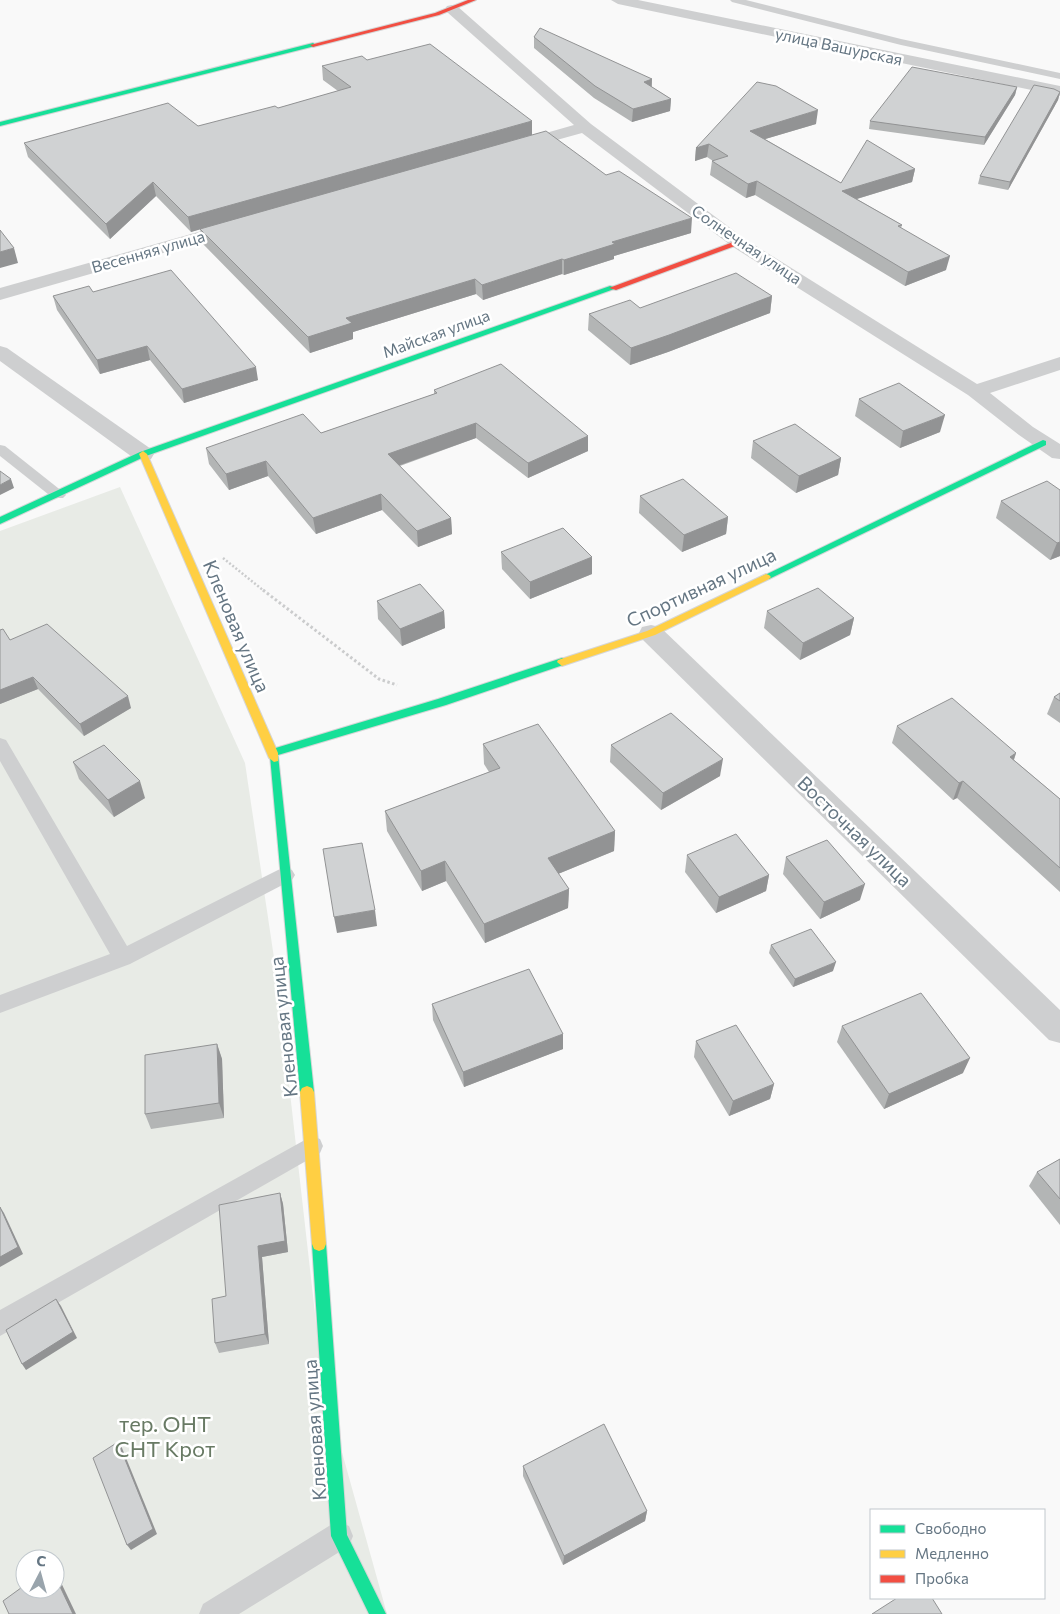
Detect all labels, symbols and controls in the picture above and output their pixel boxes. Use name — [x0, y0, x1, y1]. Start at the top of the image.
street label: улица Вашурская — [774, 23, 904, 69]
street label: Солнечная улица — [688, 200, 806, 288]
street label: Весенняя улица — [89, 226, 207, 276]
street label: Майская улица — [380, 305, 492, 361]
street label: Спортивная улица — [623, 542, 779, 632]
street label: Кленовая улица — [199, 556, 275, 696]
street label: Восточная улица — [793, 771, 917, 891]
street label: Кленовая улица — [264, 955, 302, 1099]
street label: Кленовая улица — [298, 1359, 330, 1501]
park label: тер. ОНТ СНТ Крот — [115, 1410, 215, 1462]
legend — [870, 1509, 1045, 1599]
text: Свободно — [915, 1519, 986, 1537]
text: Медленно — [915, 1544, 989, 1562]
north arrow — [15, 1549, 65, 1599]
text: С — [36, 1552, 47, 1570]
text: Пробка — [915, 1569, 969, 1587]

